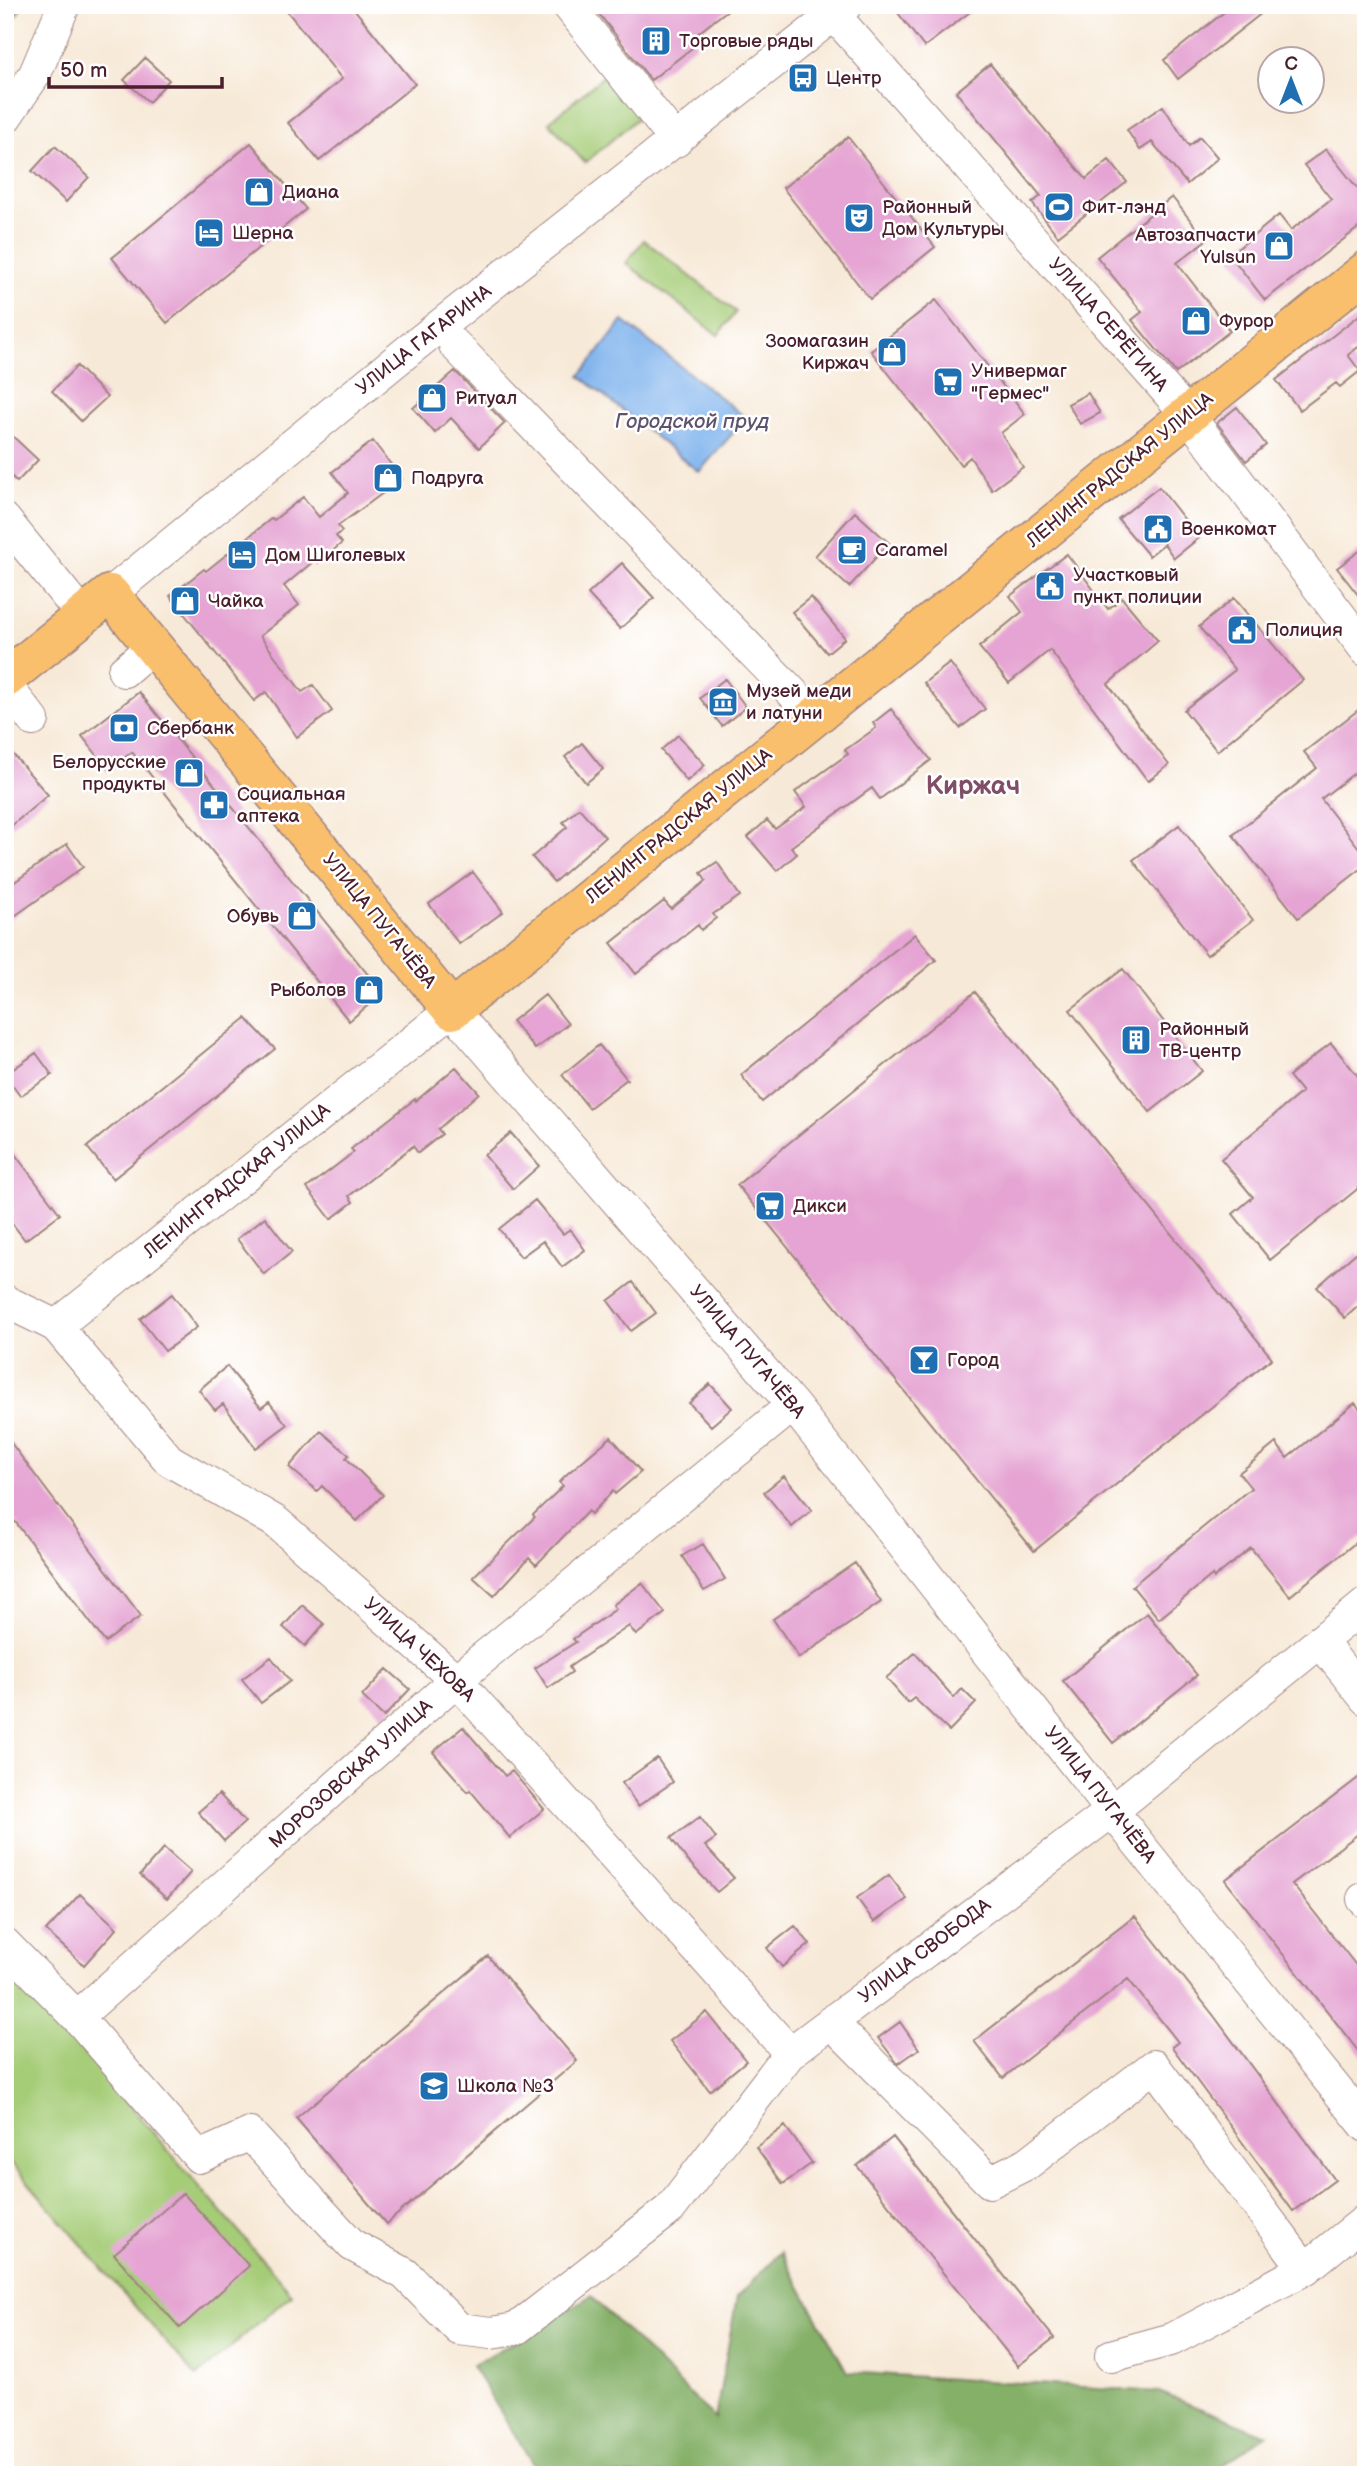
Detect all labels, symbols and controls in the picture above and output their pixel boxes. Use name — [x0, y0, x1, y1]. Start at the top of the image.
building icon: Торговые ряды — [639, 24, 673, 58]
place label: Торговые ряды — [679, 30, 813, 53]
scale bar — [49, 46, 222, 90]
north arrow — [1256, 46, 1326, 116]
text: С — [1284, 53, 1298, 76]
text: 50 m — [60, 58, 107, 83]
bus stop icon: Центр — [786, 61, 820, 95]
place label: Центр — [826, 67, 882, 90]
shop icon: Диана — [242, 175, 276, 209]
place label: Диана — [282, 181, 339, 204]
sports icon: Фит-лэнд — [1042, 190, 1076, 224]
place label: Районный Дом Культуры — [882, 196, 1005, 241]
place label: Фит-лэнд — [1082, 196, 1166, 219]
theatre icon: Районный Дом Культуры — [842, 201, 876, 235]
hotel icon: Шерна — [192, 216, 226, 250]
place label: Шерна — [232, 222, 294, 245]
place label: Автозапчасти Yulsun — [1134, 224, 1256, 269]
shop icon: Автозапчасти Yulsun — [1262, 229, 1296, 263]
street label: УЛИЦА СЕРЁГИНА — [1044, 253, 1173, 397]
street label: УЛИЦА ГАГАРИНА — [352, 280, 497, 400]
shop icon: Фурор — [1179, 304, 1213, 338]
place label: Фурор — [1219, 310, 1274, 333]
place label: Зоомагазин Киржач — [766, 330, 869, 375]
shop icon: Зоомагазин Киржач — [875, 335, 909, 369]
place label: Универмаг "Гермес" — [971, 360, 1068, 405]
supermarket icon: Универмаг "Гермес" — [931, 365, 965, 399]
shop icon: Ритуал — [415, 381, 449, 415]
place label: Ритуал — [455, 387, 517, 410]
street label: ЛЕНИНГРАДСКАЯ УЛИЦА — [1021, 387, 1218, 553]
water label: Городской пруд — [615, 409, 770, 434]
shop icon: Подруга — [371, 461, 405, 495]
place label: Подруга — [411, 467, 484, 490]
public building icon: Военкомат — [1141, 512, 1175, 546]
place label: Военкомат — [1181, 518, 1277, 541]
cafe icon: Caramel — [835, 533, 869, 567]
hotel icon: Дом Шиголевых — [225, 538, 259, 572]
place label: Caramel — [875, 539, 948, 562]
place label: Дом Шиголевых — [265, 544, 406, 567]
place label: Участковый пункт полиции — [1073, 564, 1202, 609]
public building icon: Участковый пункт полиции — [1033, 569, 1067, 603]
shop icon: Чайка — [168, 584, 202, 618]
place label: Чайка — [208, 590, 264, 613]
public building icon: Полиция — [1225, 613, 1259, 647]
place label: Полиция — [1265, 619, 1343, 642]
place label: Музей меди и латуни — [746, 680, 852, 725]
museum icon: Музей меди и латуни — [706, 685, 740, 719]
bank icon: Сбербанк — [107, 711, 141, 745]
place label: Сбербанк — [147, 717, 234, 740]
street label: ЛЕНИНГРАДСКАЯ УЛИЦА — [580, 743, 777, 909]
place label: Белорусские продукты — [52, 751, 166, 796]
shop icon: Белорусские продукты — [172, 756, 206, 790]
district label: Киржач — [926, 771, 1020, 802]
place label: Социальная аптека — [237, 783, 346, 828]
pharmacy icon: Социальная аптека — [197, 788, 231, 822]
street label: УЛИЦА ПУГАЧЁВА — [317, 849, 441, 994]
shop icon: Обувь — [285, 899, 319, 933]
place label: Обувь — [227, 905, 280, 928]
shop icon: Рыболов — [352, 973, 386, 1007]
place label: Рыболов — [270, 979, 346, 1002]
place label: Районный ТВ-центр — [1159, 1018, 1249, 1063]
building icon: Районный ТВ-центр — [1119, 1023, 1153, 1057]
street label: ЛЕНИНГРАДСКАЯ УЛИЦА — [138, 1098, 335, 1264]
supermarket icon: Дикси — [753, 1189, 787, 1223]
place label: Дикси — [793, 1195, 847, 1218]
street label: УЛИЦА ПУГАЧЁВА — [684, 1280, 810, 1424]
bar icon: Город — [907, 1343, 941, 1377]
place label: Город — [947, 1349, 1000, 1372]
street label: УЛИЦА ЧЕХОВА — [359, 1593, 480, 1708]
street label: МОРОЗОВСКАЯ УЛИЦА — [265, 1694, 438, 1853]
street label: УЛИЦА ПУГАЧЁВА — [1039, 1722, 1161, 1868]
street label: УЛИЦА СВОБОДА — [854, 1894, 996, 2008]
school or university icon: Школа №3 — [417, 2069, 451, 2103]
place label: Школа №3 — [457, 2075, 554, 2098]

